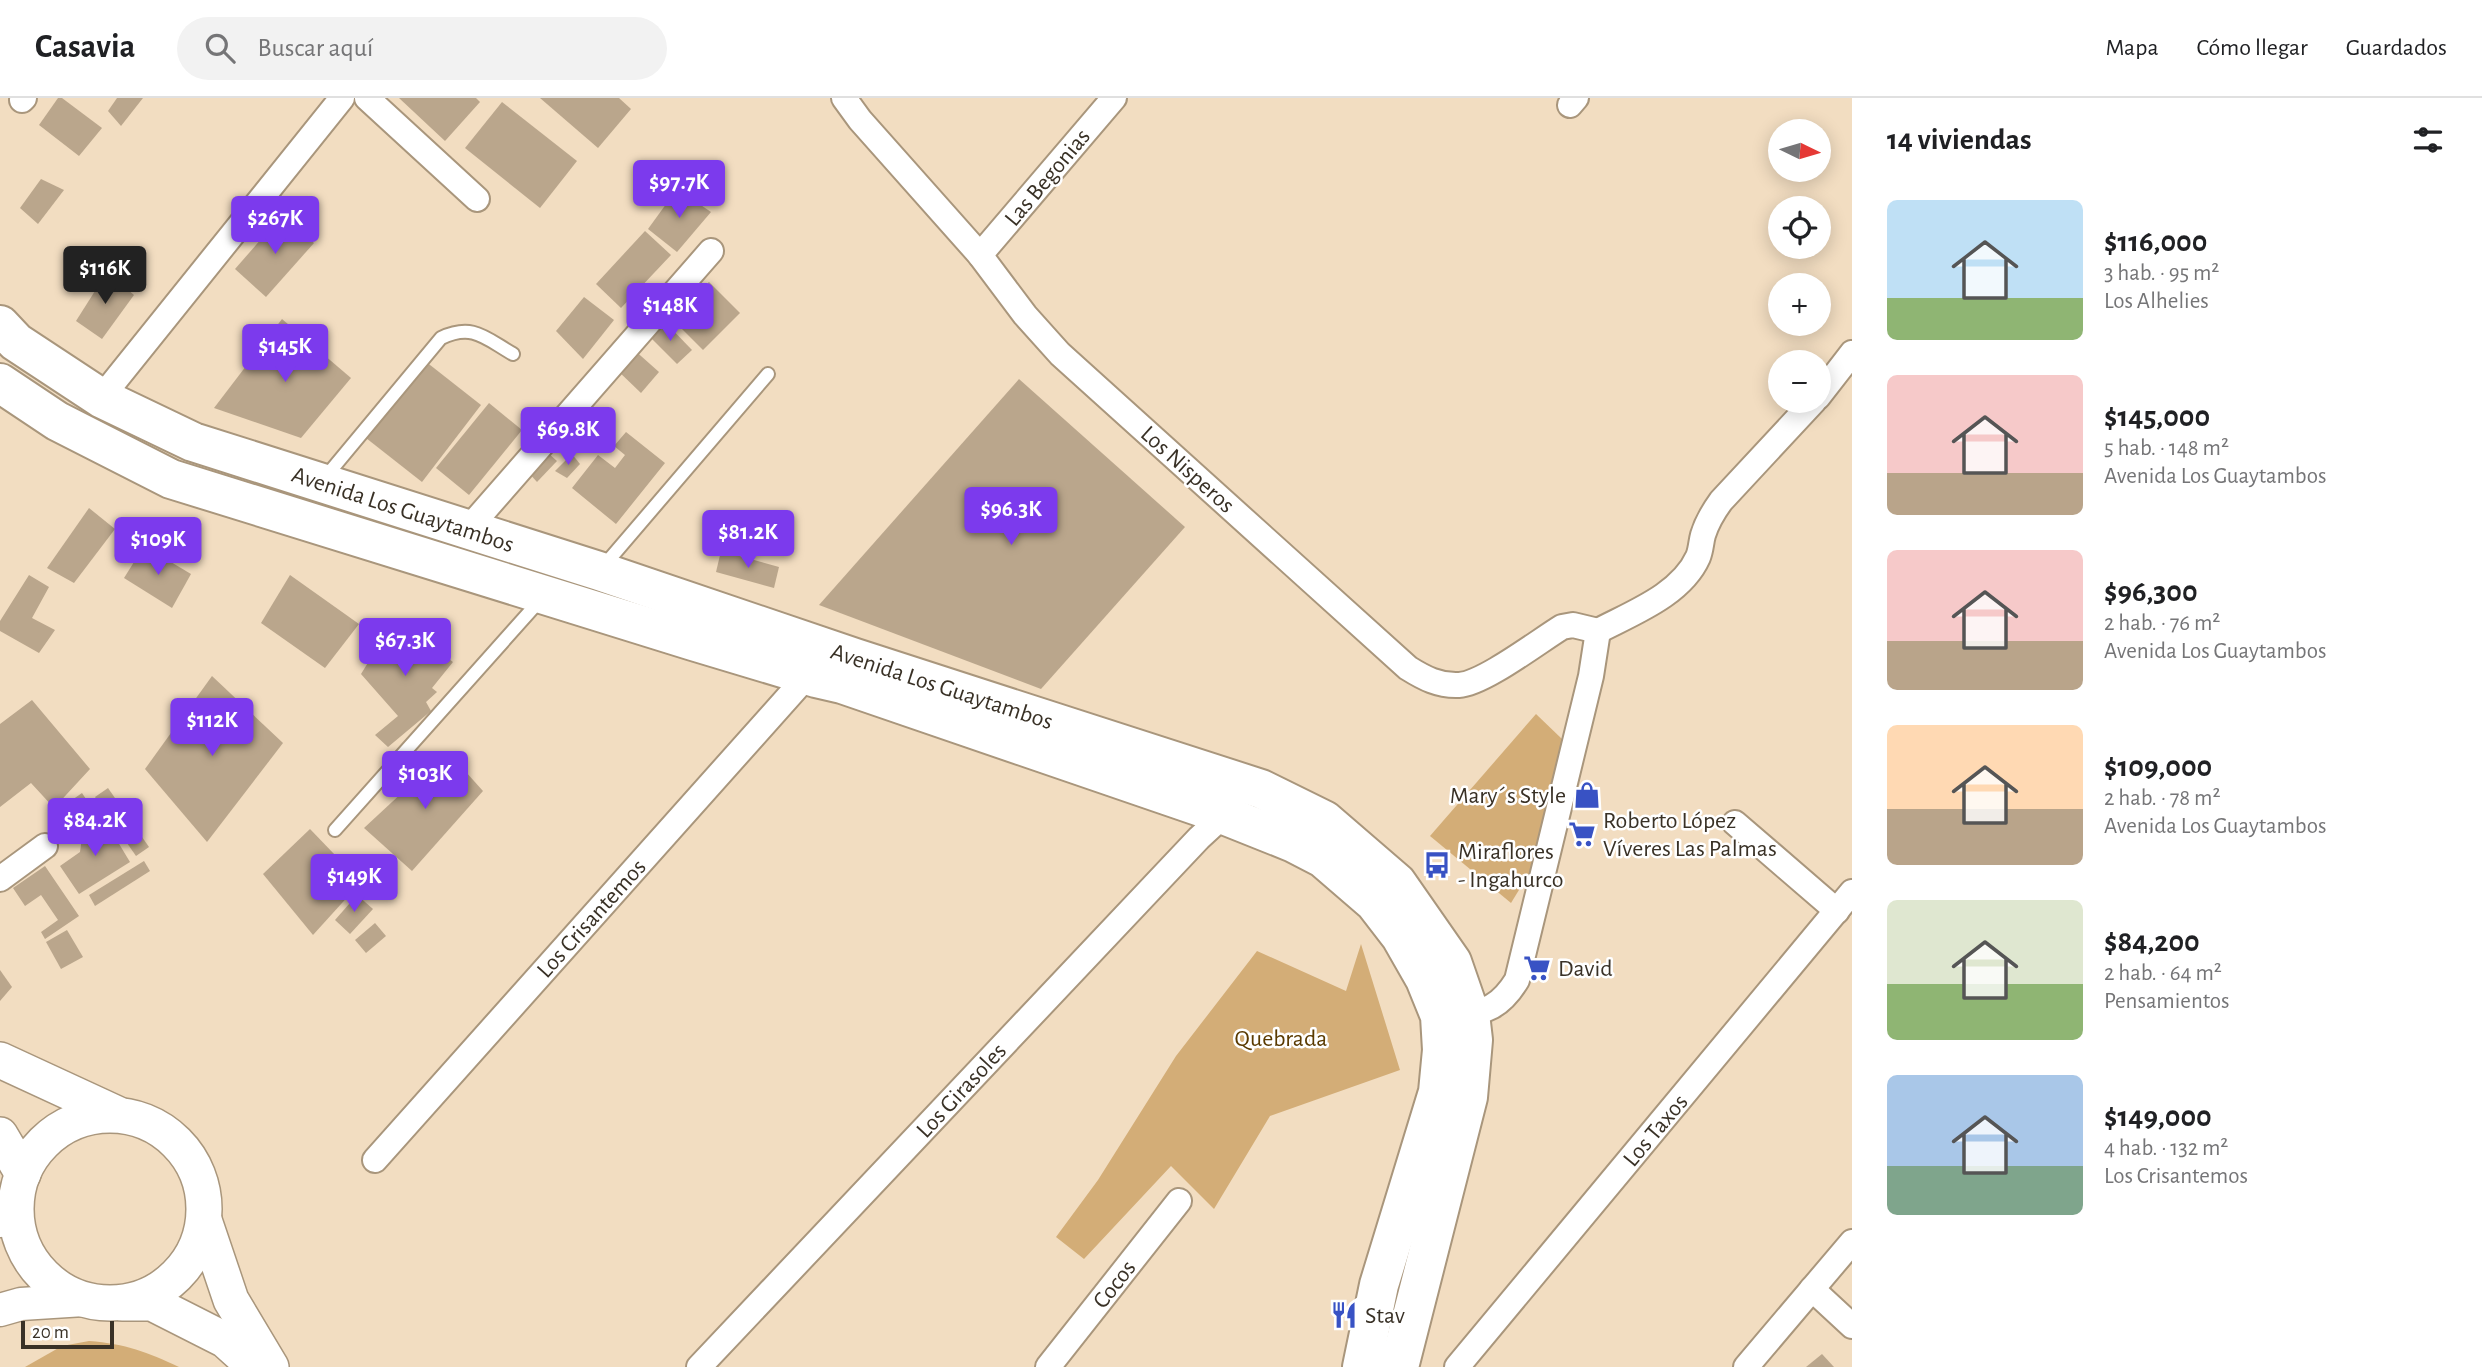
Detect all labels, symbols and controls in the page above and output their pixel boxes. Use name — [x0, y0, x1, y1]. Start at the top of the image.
search box — [177, 17, 667, 80]
icon: search — [201, 29, 239, 67]
text: Casavia — [35, 31, 135, 64]
text: Buscar aquí — [257, 35, 373, 61]
text: Mapa — [2105, 36, 2159, 60]
text: Cómo llegar — [2197, 36, 2308, 60]
text: Guardados — [2346, 36, 2447, 60]
north arrow — [1768, 119, 1830, 182]
map controls — [1768, 119, 1831, 413]
icon: filters — [2409, 121, 2447, 159]
street label: Las Begonias — [1000, 124, 1095, 231]
text: 14 viviendas — [1887, 125, 2032, 155]
pin: $97.7K — [622, 160, 736, 220]
text: $97.7K — [649, 171, 709, 194]
button: locate — [1768, 196, 1831, 259]
pin: $267K — [226, 197, 324, 256]
text: $267K — [247, 207, 303, 230]
text: $116,000 — [2104, 227, 2207, 257]
icon: home — [1943, 228, 2027, 312]
pin: $116K — [56, 246, 154, 306]
text: $116K — [79, 257, 131, 280]
text: 3 hab. · 95 m² — [2104, 262, 2219, 285]
button: + — [1768, 273, 1831, 336]
pin: $148K — [621, 284, 719, 343]
text: Los Alhelies — [2104, 290, 2209, 313]
text: $148K — [643, 294, 697, 317]
pin: $145K — [236, 324, 334, 384]
text: $145K — [258, 335, 312, 358]
button: − — [1768, 350, 1831, 413]
text: $145,000 — [2104, 402, 2210, 432]
icon: home — [1943, 403, 2027, 487]
pin: $69.8K — [511, 408, 625, 467]
text: $69.8K — [537, 418, 599, 441]
street label: Los Nisperos — [1136, 422, 1239, 518]
text: 5 hab. · 148 m² — [2104, 437, 2229, 460]
street label: Avenida Los Guaytambos — [289, 463, 517, 557]
text: Avenida Los Guaytambos — [2104, 465, 2326, 488]
pin: $96.3K — [954, 488, 1068, 547]
text: $96.3K — [980, 498, 1042, 521]
pin: $81.2K — [691, 510, 805, 570]
pin: $109K — [109, 518, 207, 577]
text: $81.2K — [718, 521, 778, 544]
text: $109K — [130, 528, 186, 551]
text: $96,300 — [2104, 577, 2198, 607]
icon: home — [1943, 578, 2027, 662]
text: 2 hab. · 76 m² — [2104, 612, 2220, 635]
pin: $67.3K — [348, 618, 462, 678]
text: $67.3K — [375, 629, 435, 652]
street label: Avenida Los Guaytambos — [828, 640, 1056, 734]
text: Avenida Los Guaytambos — [2104, 640, 2326, 663]
pin: $112K — [163, 698, 261, 758]
text: $112K — [186, 709, 238, 732]
pin: $103K — [376, 752, 474, 811]
text: $109,000 — [2104, 752, 2212, 782]
icon: home — [1943, 753, 2027, 837]
text: $103K — [398, 762, 452, 785]
shop icon: Mary´s Style — [1572, 780, 1602, 810]
place label: Mary´s Style — [1450, 784, 1566, 808]
text: 2 hab. · 78 m² — [2104, 787, 2220, 810]
pin: $84.2K — [38, 798, 152, 858]
text: $84.2K — [64, 809, 126, 832]
place label: Roberto López Víveres Las Palmas — [1603, 809, 1777, 861]
text: Avenida Los Guaytambos — [2104, 815, 2326, 838]
supermarket icon: Roberto López Víveres Las Palmas — [1567, 819, 1597, 849]
place label: Miraflores - Ingahurco — [1458, 840, 1564, 892]
bus stop icon: Miraflores - Ingahurco — [1422, 850, 1452, 880]
pin: $149K — [305, 854, 403, 914]
street label: Los Crisantemos — [533, 855, 651, 983]
text: $149K — [327, 865, 381, 888]
text: $84,200 — [2104, 927, 2200, 957]
icon: home — [1943, 928, 2027, 1012]
supermarket icon: David — [1522, 953, 1552, 983]
place label: David — [1558, 957, 1613, 981]
text: 2 hab. · 64 m² — [2104, 962, 2222, 985]
text: Pensamientos — [2104, 990, 2230, 1013]
park label: Quebrada — [1235, 1027, 1327, 1051]
street label: Los Girasoles — [912, 1039, 1011, 1143]
street label: Los Taxos — [1619, 1090, 1693, 1171]
text: $149,000 — [2104, 1102, 2212, 1132]
icon: home — [1943, 1103, 2027, 1187]
text: 4 hab. · 132 m² — [2104, 1137, 2228, 1160]
text: Los Crisantemos — [2104, 1165, 2248, 1188]
street label: Cocos — [1089, 1256, 1141, 1313]
restaurant icon: Stav — [1329, 1300, 1359, 1330]
place label: Stav — [1365, 1304, 1405, 1328]
scale bar — [21, 1318, 114, 1350]
text: 20 m — [32, 1323, 69, 1342]

